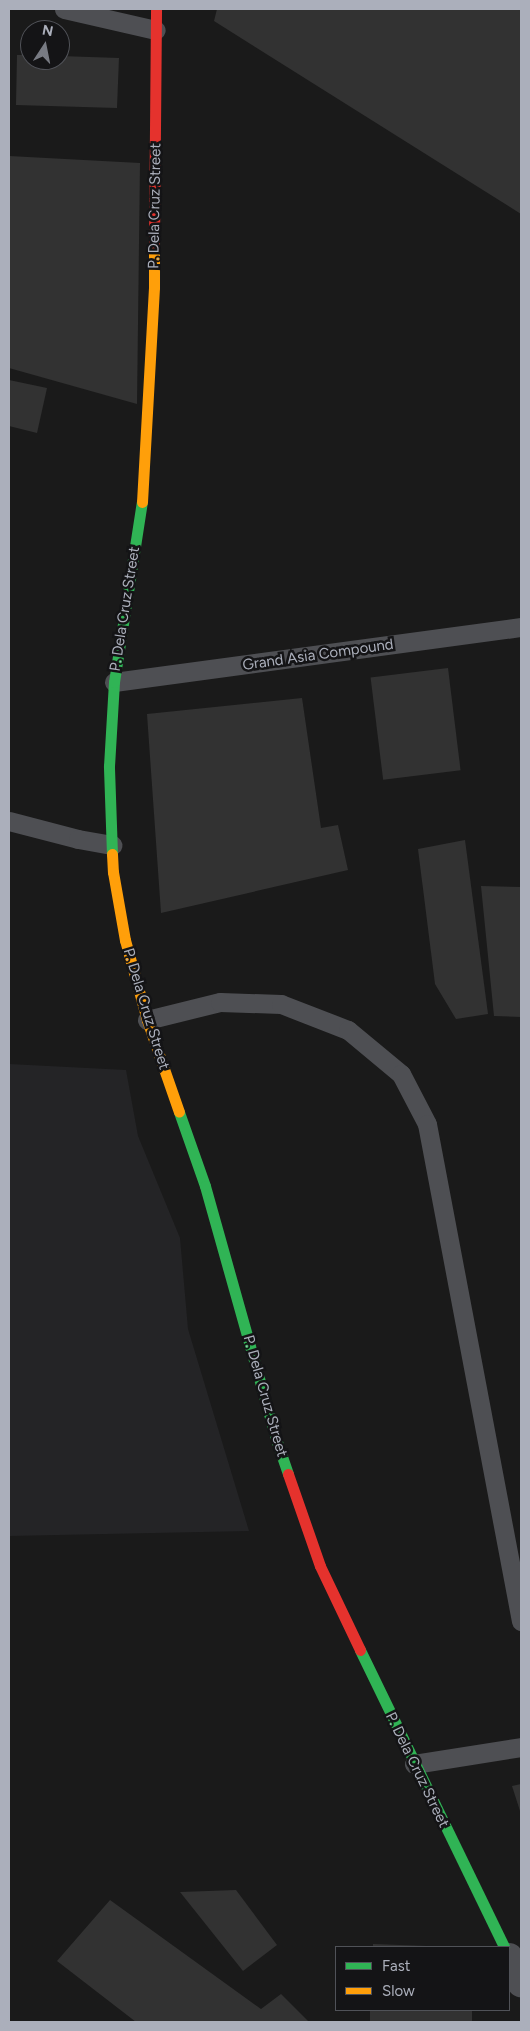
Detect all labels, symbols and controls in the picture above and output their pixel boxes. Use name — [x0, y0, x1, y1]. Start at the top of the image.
north arrow — [20, 20, 70, 70]
text: N — [41, 21, 55, 40]
street label: P. Dela Cruz Street — [145, 143, 165, 269]
street label: P. Dela Cruz Street — [106, 545, 144, 673]
street label: Grand Asia Compound — [241, 635, 395, 675]
street label: P. Dela Cruz Street — [119, 946, 173, 1072]
street label: P. Dela Cruz Street — [239, 1333, 291, 1459]
street label: P. Dela Cruz Street — [381, 1709, 453, 1831]
legend — [335, 1946, 510, 2011]
text: Fast — [382, 1957, 410, 1975]
text: Slow — [382, 1982, 415, 2000]

